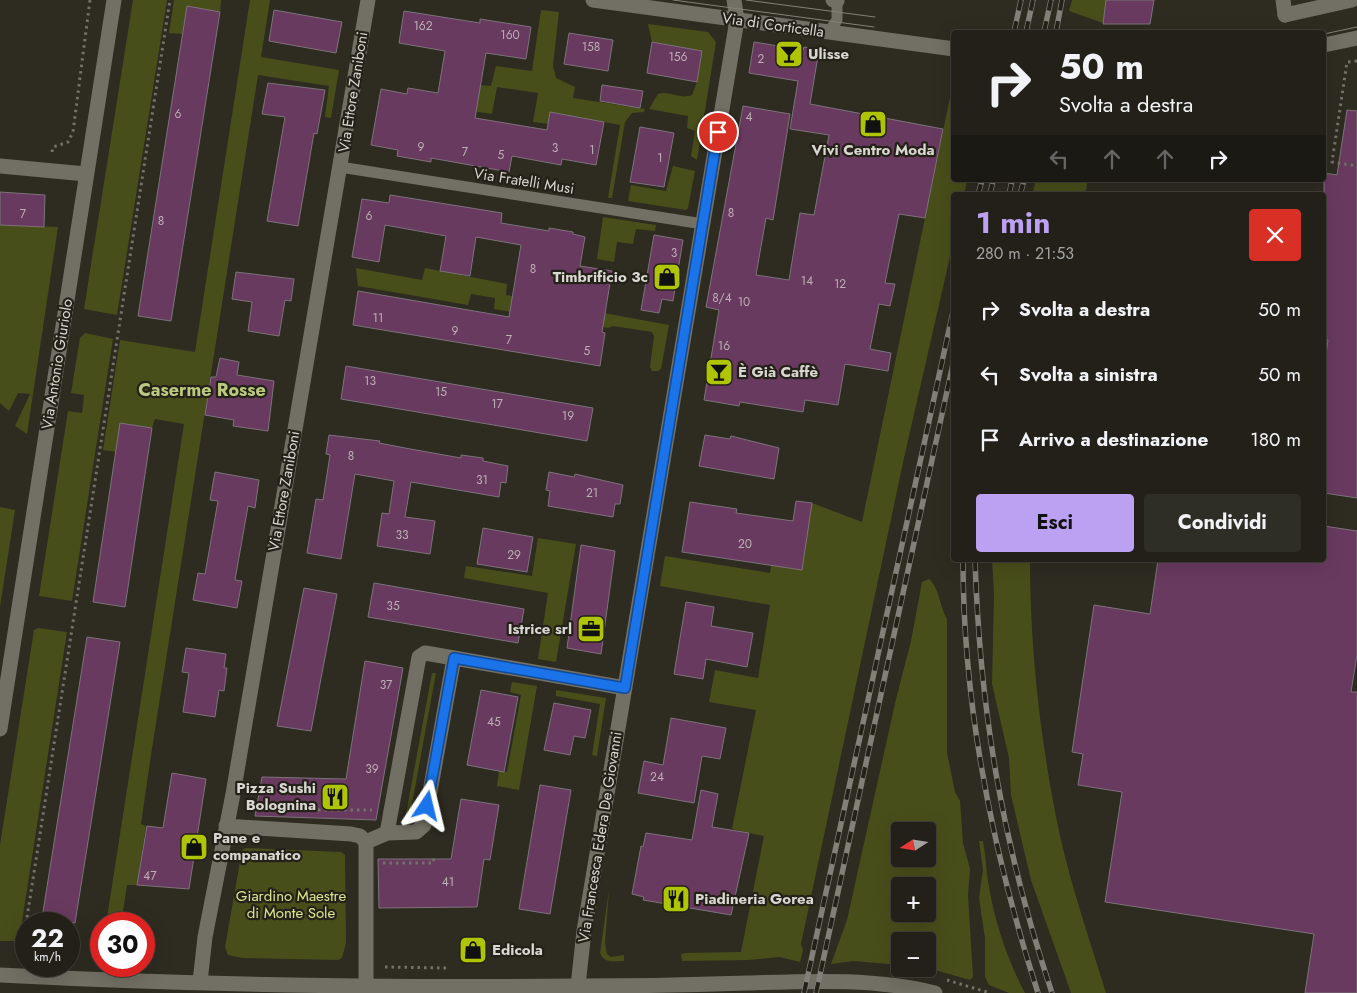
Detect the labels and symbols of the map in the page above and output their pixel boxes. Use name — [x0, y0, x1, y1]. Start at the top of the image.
street label: Via di Corticella — [721, 7, 825, 43]
house number: 162 — [413, 17, 433, 35]
house number: 160 — [500, 26, 520, 44]
street label: Via Ettore Zaniboni — [333, 30, 373, 154]
house number: 158 — [582, 38, 600, 56]
bar icon: Ulisse — [774, 39, 804, 69]
place label: Ulisse — [808, 43, 849, 65]
house number: 156 — [668, 48, 688, 66]
house number: 2 — [758, 50, 765, 68]
house number: 6 — [175, 105, 182, 123]
house number: 4 — [746, 108, 753, 126]
shop icon: Vivi Centro Moda — [858, 109, 888, 139]
pin — [697, 111, 739, 153]
house number: 9 — [418, 138, 425, 156]
house number: 3 — [552, 139, 559, 157]
place label: Vivi Centro Moda — [810, 139, 935, 161]
house number: 1 — [589, 141, 595, 159]
house number: 7 — [462, 143, 469, 161]
house number: 5 — [498, 146, 505, 164]
house number: 1 — [657, 149, 663, 167]
street label: Via Fratelli Musi — [472, 162, 576, 200]
house number: 8 — [728, 204, 734, 222]
house number: 7 — [20, 205, 27, 223]
house number: 6 — [366, 207, 373, 225]
house number: 8 — [158, 212, 164, 230]
house number: 3 — [671, 244, 678, 262]
house number: 8 — [530, 260, 536, 278]
shop icon: Timbrificio 3c — [652, 262, 682, 292]
place label: Timbrificio 3c — [553, 266, 648, 288]
house number: 14 — [801, 272, 813, 290]
house number: 12 — [834, 275, 846, 293]
house number: 8/4 — [712, 289, 732, 307]
house number: 10 — [738, 293, 750, 311]
street label: Via Antonio Giuriolo — [36, 297, 78, 431]
house number: 11 — [373, 309, 383, 327]
house number: 9 — [452, 322, 459, 340]
house number: 7 — [506, 331, 513, 349]
house number: 16 — [718, 337, 730, 355]
house number: 5 — [584, 342, 591, 360]
bar icon: È Già Caffè — [704, 357, 734, 387]
place label: È Già Caffè — [738, 361, 818, 383]
house number: 13 — [364, 372, 376, 390]
district label: Caserme Rosse — [138, 377, 266, 403]
house number: 15 — [435, 383, 447, 401]
house number: 17 — [491, 395, 504, 413]
house number: 19 — [562, 407, 574, 425]
street label: Via Ettore Zaniboni — [263, 429, 305, 553]
house number: 8 — [348, 447, 354, 465]
house number: 31 — [476, 471, 488, 489]
house number: 21 — [586, 484, 598, 502]
house number: 33 — [395, 526, 409, 544]
house number: 20 — [738, 535, 752, 553]
house number: 29 — [507, 546, 521, 564]
house number: 35 — [386, 597, 400, 615]
office icon: Istrice srl — [576, 614, 606, 644]
place label: Istrice srl — [508, 618, 572, 640]
house number: 37 — [380, 676, 393, 694]
house number: 45 — [487, 713, 501, 731]
street label: Via Francesca Edera De Giovanni — [572, 730, 628, 944]
house number: 39 — [365, 760, 379, 778]
house number: 24 — [650, 768, 664, 786]
place label: Pizza Sushi Bolognina — [236, 777, 316, 816]
position arrow — [400, 779, 452, 831]
restaurant icon: Pizza Sushi Bolognina — [320, 782, 350, 812]
north arrow — [891, 822, 936, 868]
place label: Pane e companatico — [213, 827, 301, 866]
shop icon: Pane e companatico — [179, 832, 209, 862]
house number: 47 — [143, 867, 157, 885]
house number: 41 — [442, 873, 454, 891]
restaurant icon: Piadineria Gorea — [661, 884, 691, 914]
park label: Giardino Maestre di Monte Sole — [236, 885, 346, 924]
place label: Piadineria Gorea — [695, 888, 814, 910]
speed limit sign: 30 — [90, 912, 155, 977]
shop icon: Edicola — [458, 935, 488, 965]
place label: Edicola — [492, 939, 543, 961]

